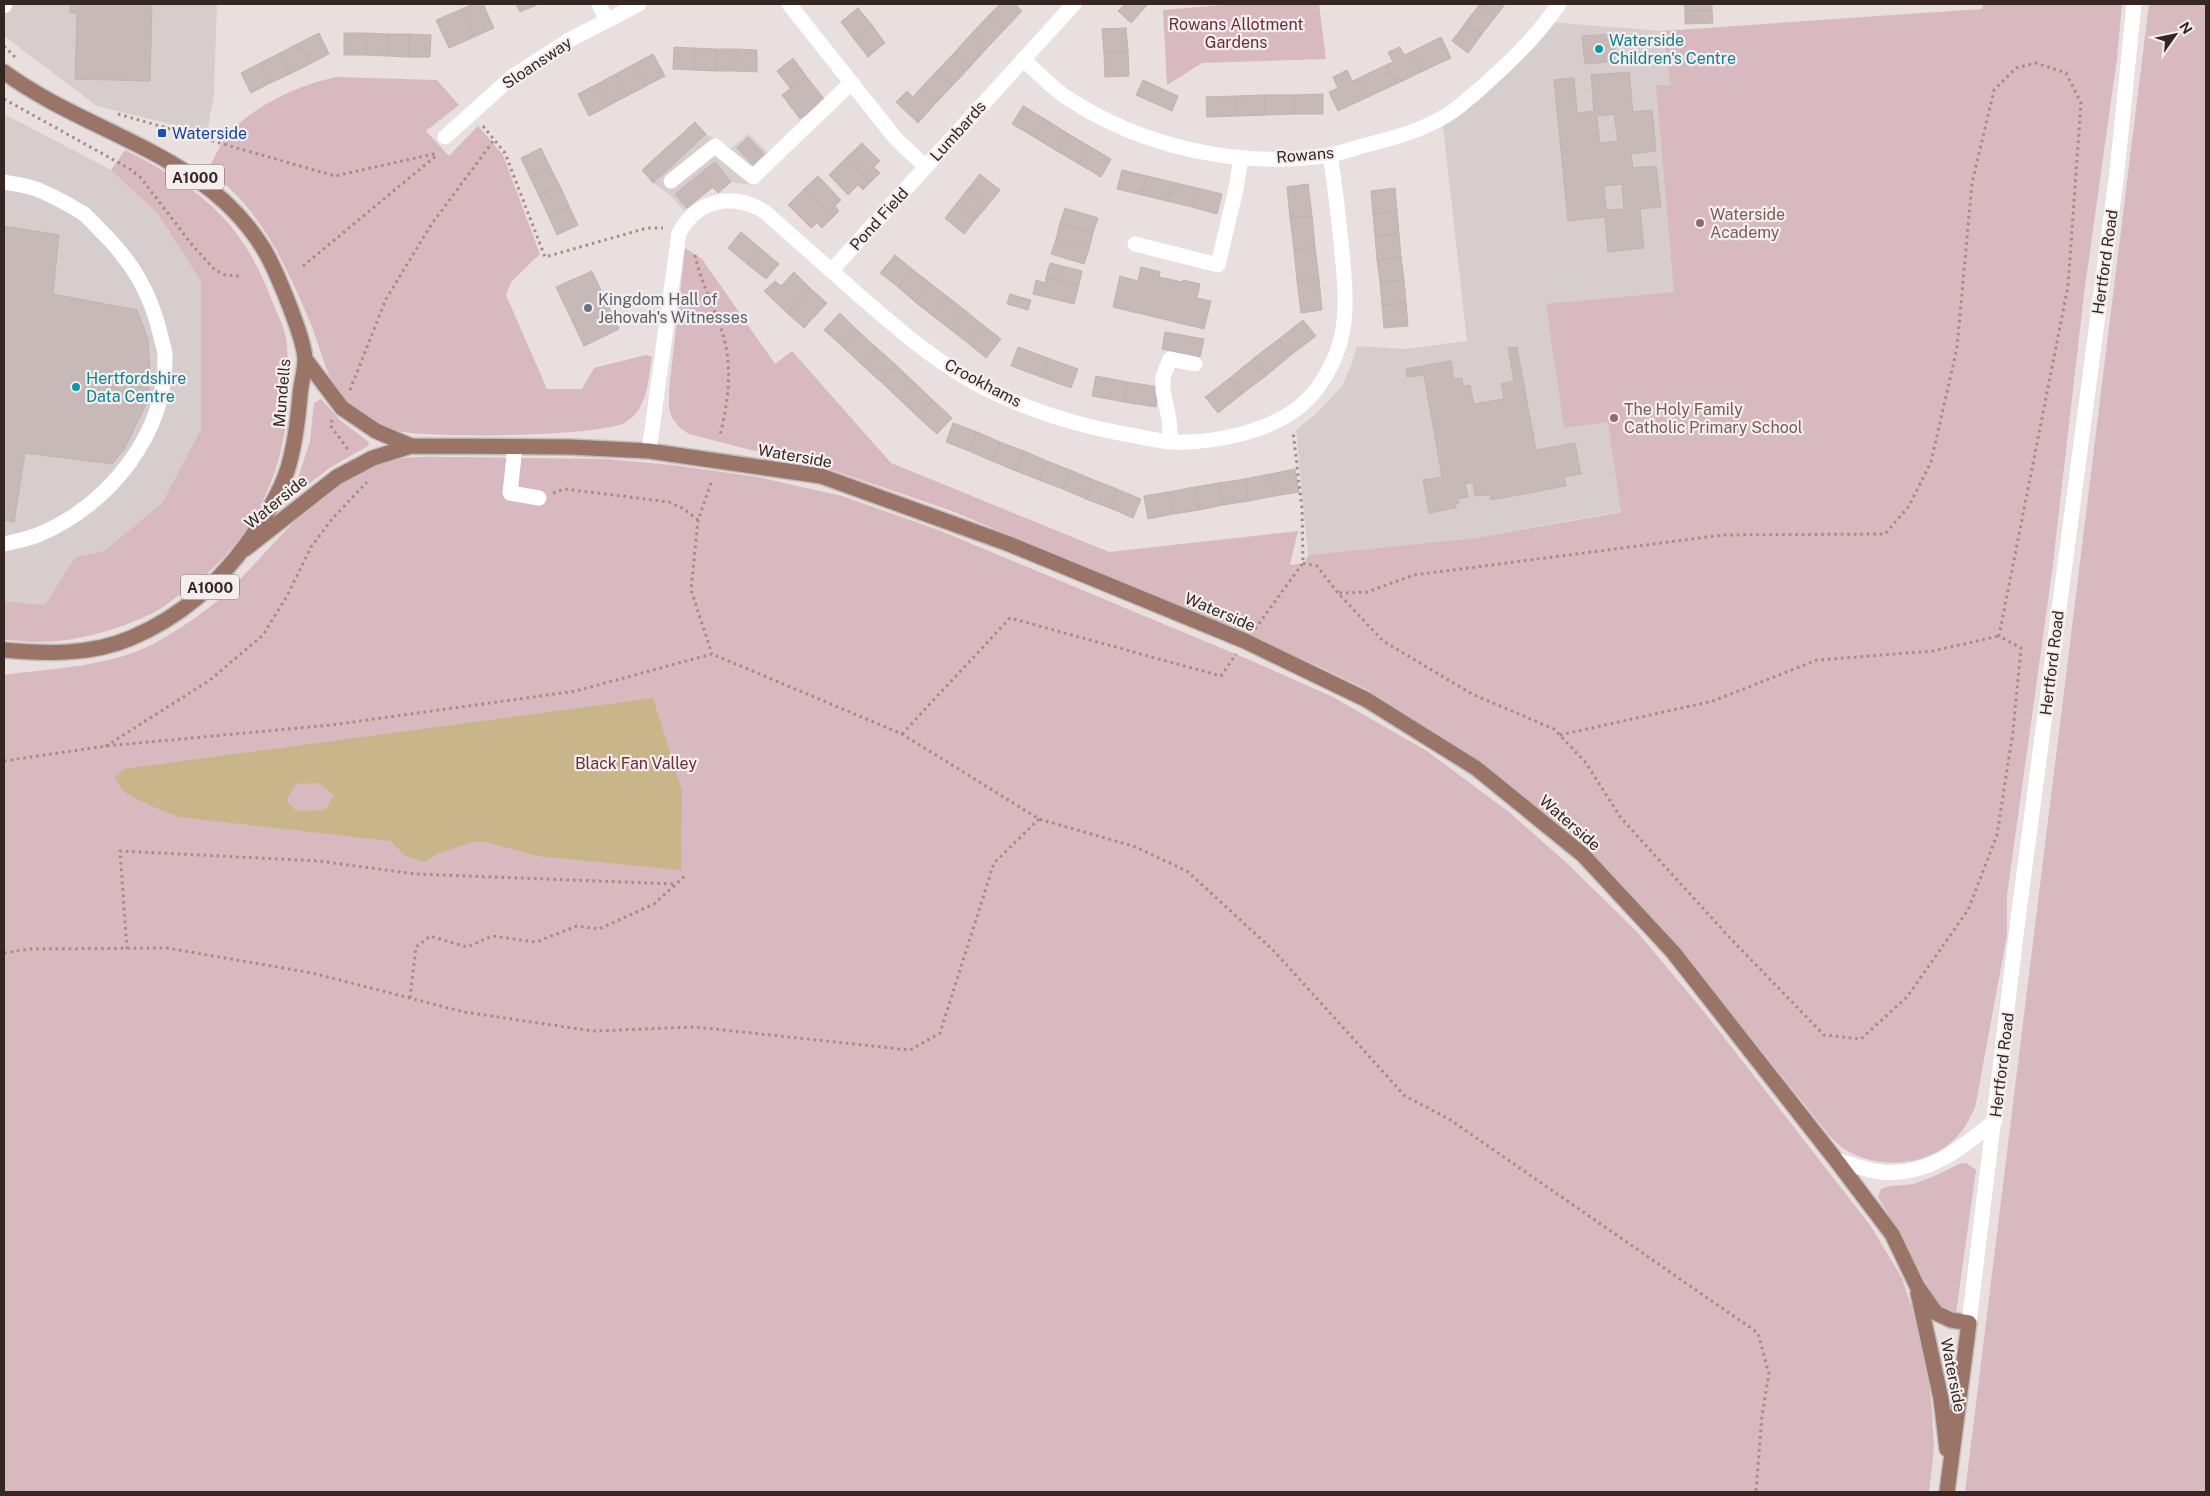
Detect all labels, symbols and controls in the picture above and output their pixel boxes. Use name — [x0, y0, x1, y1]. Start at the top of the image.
north arrow — [2150, 10, 2200, 60]
park label: Rowans Allotment Gardens — [1168, 15, 1304, 52]
text: N — [2176, 19, 2196, 37]
place label: Waterside Children's Centre — [1609, 31, 1736, 68]
street label: Sloansway — [499, 33, 576, 93]
marker: Waterside Children's Centre — [1593, 43, 1605, 55]
street label: Lumbards — [926, 97, 990, 165]
place label: Waterside — [172, 124, 247, 143]
marker: Waterside — [156, 127, 168, 139]
street label: Rowans — [1275, 143, 1335, 167]
road number: A1000 — [166, 164, 224, 190]
street label: Pond Field — [846, 184, 912, 254]
place label: Waterside Academy — [1710, 205, 1785, 242]
street label: Hertford Road — [2088, 208, 2122, 316]
marker: Waterside Academy — [1694, 217, 1706, 229]
place label: Kingdom Hall of Jehovah's Witnesses — [598, 290, 748, 327]
marker: Kingdom Hall of Jehovah's Witnesses — [582, 302, 594, 314]
street label: Crookhams — [941, 355, 1025, 411]
street label: Mundells — [270, 358, 294, 428]
place label: Hertfordshire Data Centre — [86, 369, 186, 406]
marker: Hertfordshire Data Centre — [70, 381, 82, 393]
place label: The Holy Family Catholic Primary School — [1624, 400, 1803, 437]
marker: The Holy Family Catholic Primary School — [1608, 412, 1620, 424]
street label: Waterside — [756, 440, 834, 472]
street label: Waterside — [241, 471, 311, 533]
road number: A1000 — [181, 574, 239, 600]
street label: Waterside — [1182, 589, 1258, 635]
street label: Hertford Road — [2036, 609, 2068, 717]
park label: Black Fan Valley — [575, 754, 698, 773]
street label: Waterside — [1535, 791, 1605, 855]
street label: Hertford Road — [1986, 1011, 2018, 1119]
street label: Waterside — [1937, 1336, 1969, 1414]

